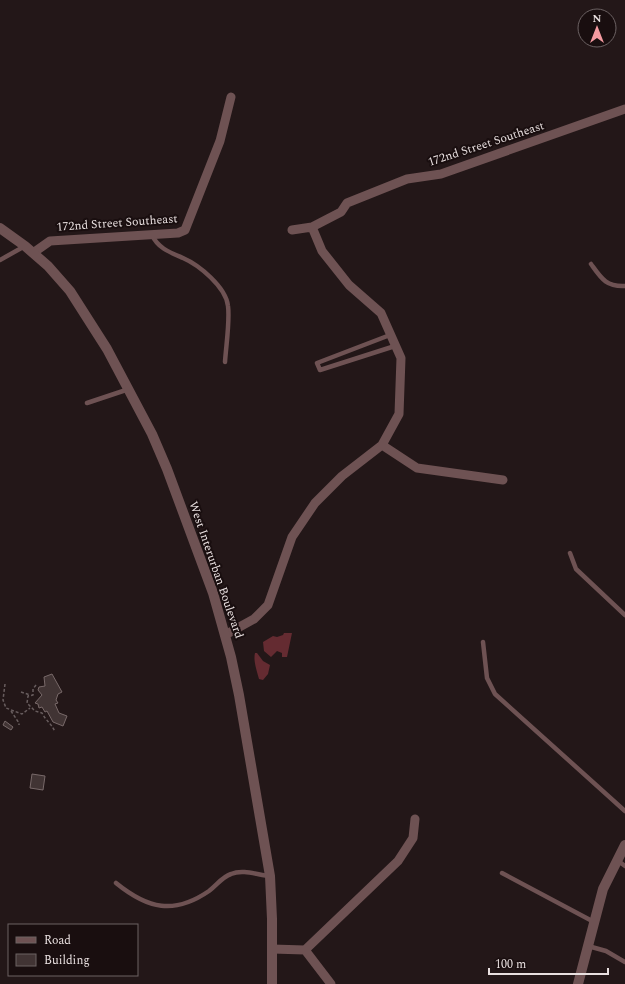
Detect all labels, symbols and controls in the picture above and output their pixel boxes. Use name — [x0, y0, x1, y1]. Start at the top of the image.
north arrow — [577, 8, 617, 48]
text: N — [593, 10, 602, 27]
street label: 172nd Street Southeast — [425, 116, 547, 172]
street label: 172nd Street Southeast — [56, 209, 178, 237]
street label: West Interurban Boulevard — [184, 499, 249, 641]
legend — [8, 924, 138, 976]
text: Road — [44, 931, 71, 950]
scale bar — [489, 950, 608, 976]
text: Building — [44, 951, 90, 970]
text: 100 m — [495, 955, 526, 974]

